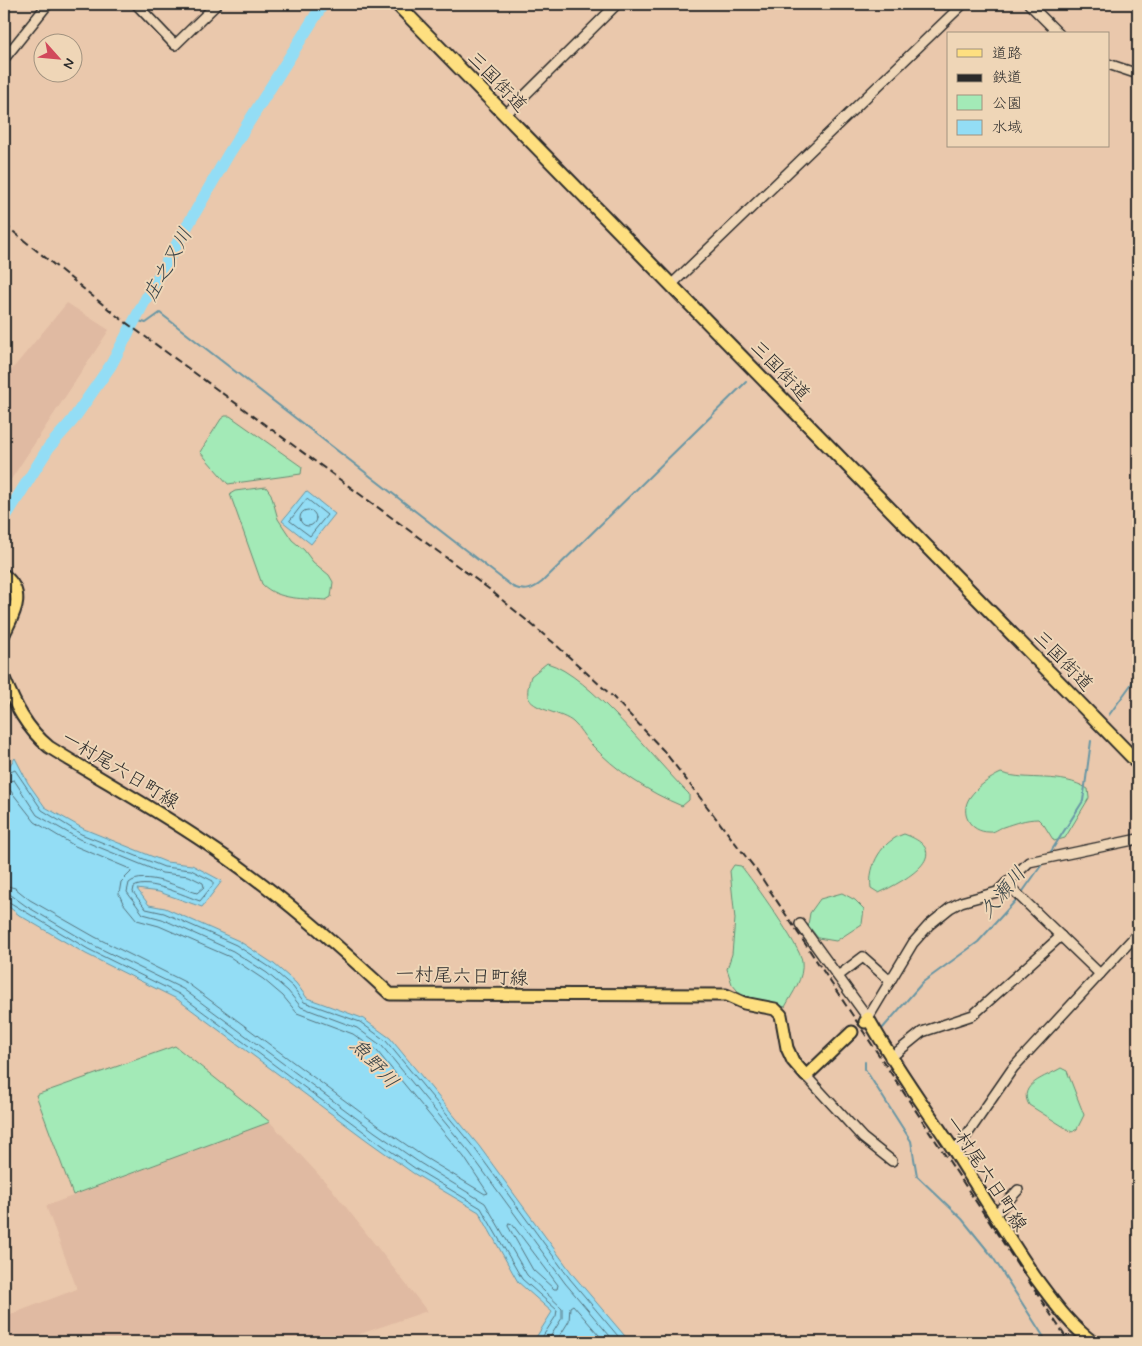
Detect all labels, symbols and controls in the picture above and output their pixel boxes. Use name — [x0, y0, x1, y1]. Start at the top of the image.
north arrow — [32, 32, 82, 82]
legend — [947, 32, 1110, 148]
text: 道路 — [992, 44, 1022, 64]
street label: 三国街道 — [462, 46, 532, 118]
text: N — [59, 55, 79, 72]
text: 鉄道 — [992, 68, 1022, 88]
text: 公園 — [992, 94, 1022, 114]
text: 水域 — [992, 118, 1022, 138]
water label: 庄之又川 — [137, 223, 200, 306]
street label: 三国街道 — [745, 335, 815, 407]
street label: 三国街道 — [1028, 625, 1098, 697]
street label: 一村尾六日町線 — [57, 725, 184, 815]
water label: 久瀬川 — [974, 861, 1033, 925]
street label: 一村尾六日町線 — [395, 962, 529, 991]
water label: 魚野川 — [344, 1033, 404, 1095]
street label: 一村尾六日町線 — [939, 1111, 1032, 1236]

